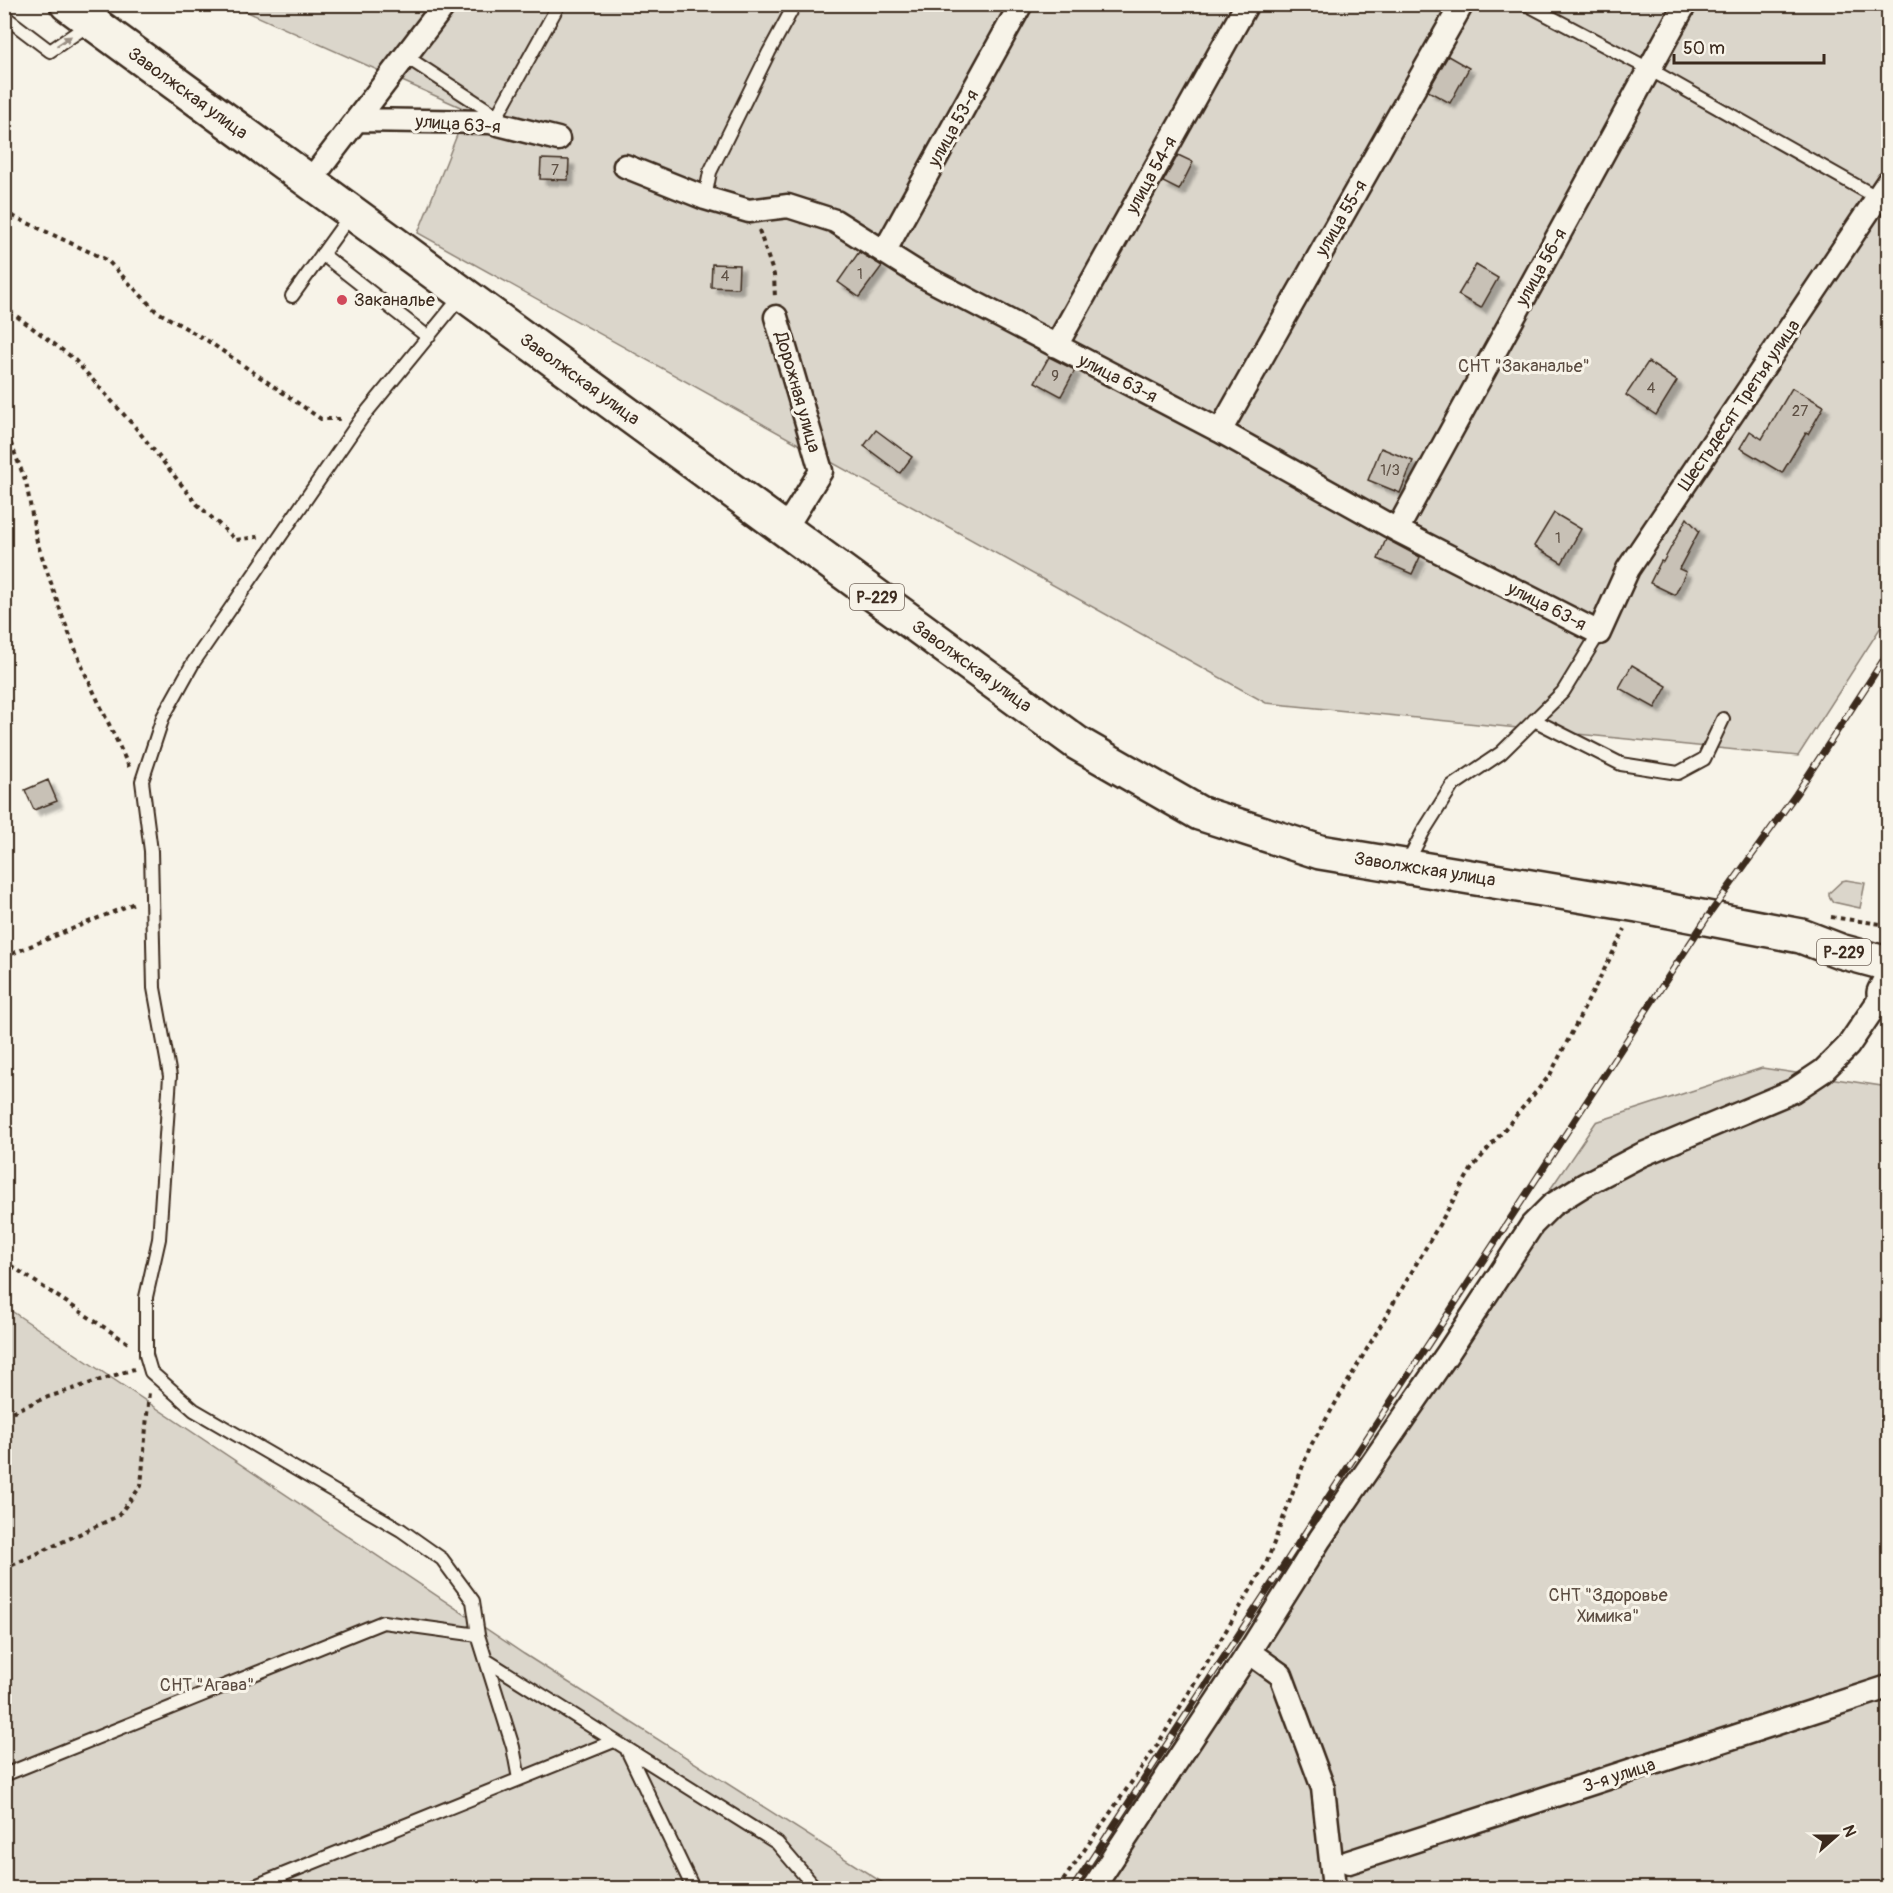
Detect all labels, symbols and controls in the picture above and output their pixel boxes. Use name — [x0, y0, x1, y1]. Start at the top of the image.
scale bar — [1674, 27, 1824, 65]
one-way arrow — [56, 35, 72, 47]
text: 50 m — [1683, 37, 1725, 60]
street label: Заволжская улица — [123, 42, 252, 145]
street label: улица 53-я — [922, 86, 984, 172]
street label: улица 63-я — [414, 110, 501, 139]
street label: улица 54-я — [1120, 132, 1182, 219]
house number: 7 — [551, 161, 559, 180]
street label: улица 55-я — [1310, 176, 1372, 261]
street label: улица 56-я — [1510, 224, 1572, 311]
house number: 1 — [857, 265, 863, 284]
house number: 4 — [721, 267, 730, 286]
place label: Заканалье — [354, 289, 435, 312]
marker: Заканалье — [335, 293, 349, 307]
street label: Шестьдесят Третья улица — [1673, 315, 1805, 495]
street label: Заволжская улица — [515, 328, 644, 431]
street label: Дорожная улица — [769, 328, 826, 455]
street label: улица 63-я — [1074, 348, 1161, 408]
park label: СНТ "Заканалье" — [1458, 355, 1590, 378]
house number: 9 — [1051, 367, 1059, 386]
house number: 4 — [1647, 379, 1656, 398]
house number: 27 — [1792, 402, 1808, 421]
house number: 1/3 — [1380, 461, 1400, 480]
house number: 1 — [1555, 529, 1561, 548]
street label: улица 63-я — [1503, 576, 1590, 636]
road number: Р-229 — [850, 584, 904, 610]
street label: Заволжская улица — [907, 615, 1036, 718]
street label: Заволжская улица — [1353, 847, 1497, 892]
road number: Р-229 — [1817, 939, 1871, 965]
park label: СНТ "Здоровье Химика" — [1548, 1584, 1668, 1628]
park label: СНТ "Агава" — [160, 1674, 254, 1697]
street label: 3-я улица — [1580, 1753, 1658, 1798]
north arrow — [1806, 1806, 1866, 1866]
text: N — [1838, 1822, 1860, 1840]

